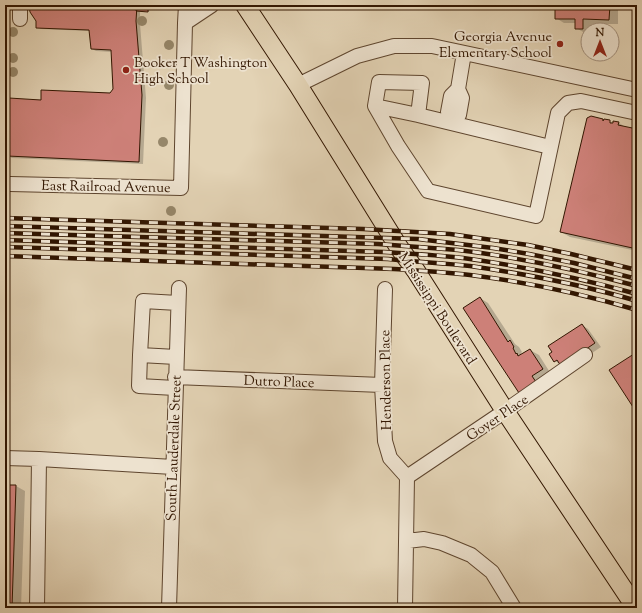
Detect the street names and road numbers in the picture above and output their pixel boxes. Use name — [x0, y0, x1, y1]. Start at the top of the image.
street label: East Railroad Avenue — [41, 177, 171, 199]
street label: Mississippi Boulevard — [392, 249, 480, 369]
street label: Henderson Place — [376, 329, 398, 430]
street label: Dutro Place — [243, 372, 315, 394]
street label: South Lauderdale Street — [162, 374, 188, 521]
street label: Goyer Place — [463, 390, 533, 447]

